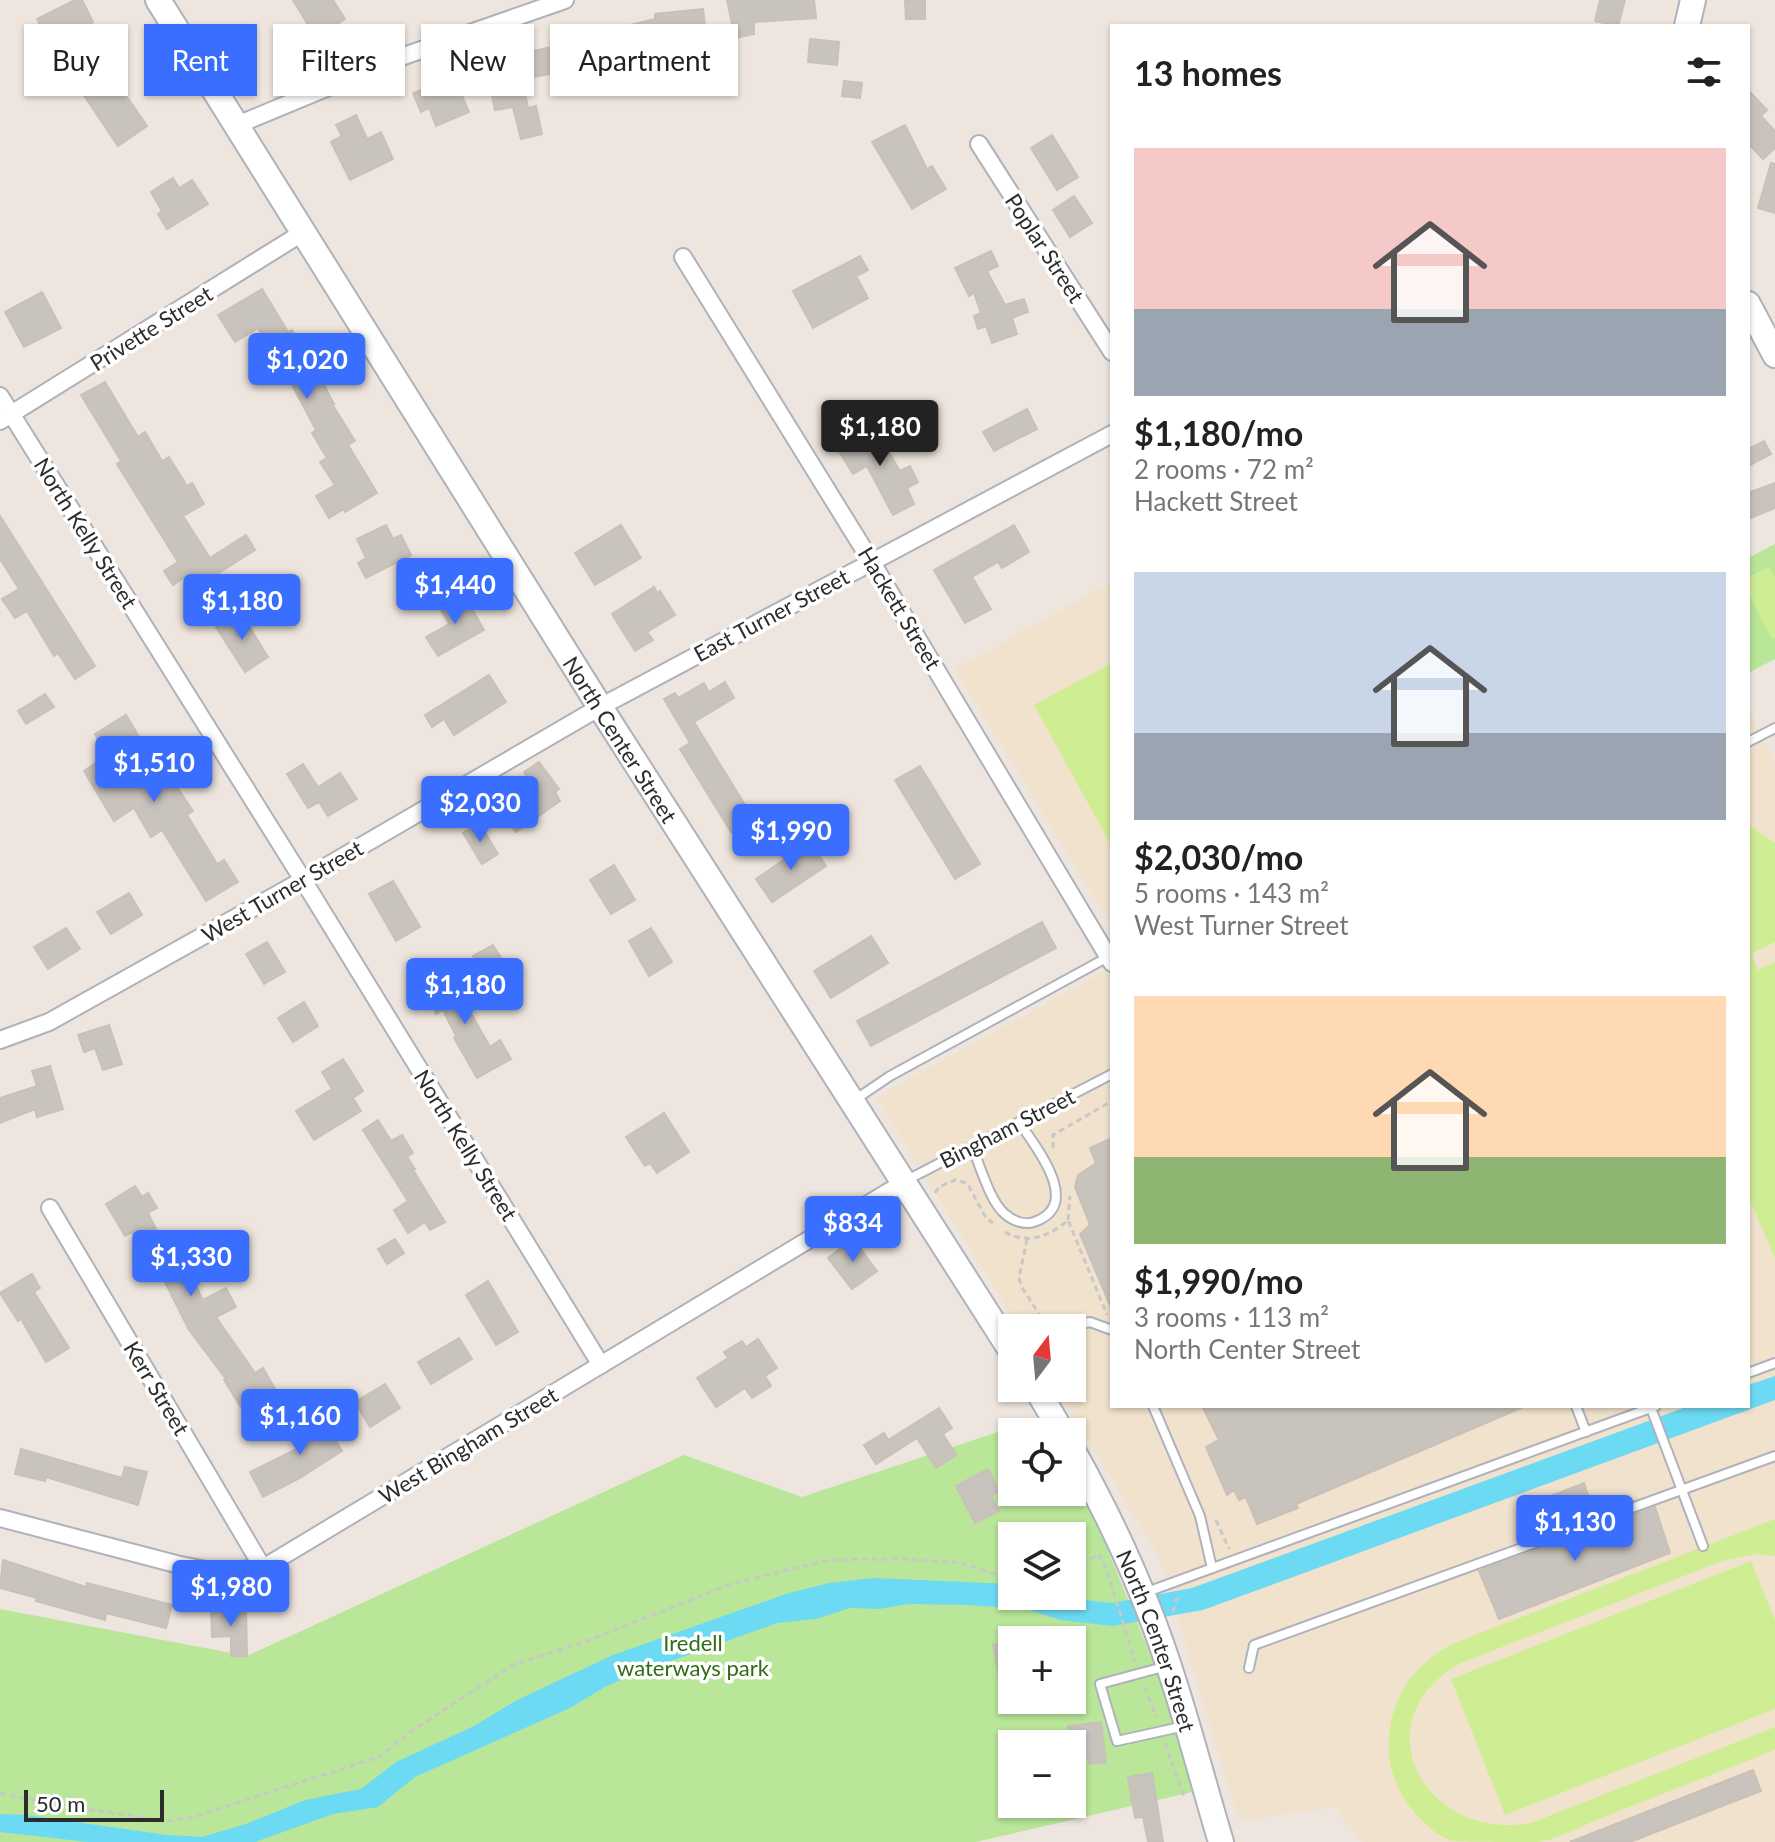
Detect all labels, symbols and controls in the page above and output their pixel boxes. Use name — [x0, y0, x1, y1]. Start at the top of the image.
chip: Buy — [24, 24, 128, 96]
chip: Rent — [144, 24, 257, 96]
chip: Filters — [273, 24, 405, 96]
chip: New — [421, 24, 534, 96]
chip: Apartment — [550, 24, 738, 96]
icon: filters — [1682, 50, 1726, 94]
text: 13 homes — [1134, 52, 1282, 93]
street label: Poplar Street — [1000, 188, 1090, 308]
icon: home — [1358, 200, 1502, 344]
street label: Privette Street — [85, 280, 217, 376]
pin: $1,020 — [242, 333, 372, 401]
text: $1,020 — [266, 343, 348, 375]
pin: $1,180 — [815, 400, 945, 468]
text: $1,180 — [839, 410, 921, 442]
text: $1,180/mo — [1134, 412, 1303, 453]
street label: North Kelly Street — [29, 453, 143, 614]
text: 2 rooms · 72 m² — [1134, 453, 1314, 485]
text: Hackett Street — [1134, 485, 1298, 517]
street label: Hackett Street — [853, 542, 947, 674]
pin: $1,440 — [390, 558, 520, 626]
street label: East Turner Street — [689, 563, 853, 667]
text: $1,440 — [414, 568, 496, 600]
pin: $1,180 — [177, 574, 307, 642]
text: $1,180 — [201, 584, 283, 616]
icon: home — [1358, 624, 1502, 768]
street label: North Center Street — [558, 651, 684, 827]
pin: $1,510 — [89, 736, 219, 804]
text: $1,510 — [113, 746, 195, 778]
pin: $2,030 — [415, 776, 545, 844]
text: $2,030 — [439, 786, 521, 818]
pin: $1,990 — [726, 804, 856, 872]
text: $1,990 — [750, 814, 832, 846]
street label: West Turner Street — [197, 834, 367, 948]
text: $2,030/mo — [1134, 836, 1303, 877]
text: 5 rooms · 143 m² — [1134, 877, 1329, 909]
text: West Turner Street — [1134, 909, 1349, 941]
pin: $1,180 — [400, 958, 530, 1026]
text: $1,180 — [424, 968, 506, 1000]
icon: home — [1358, 1048, 1502, 1192]
street label: North Kelly Street — [409, 1065, 523, 1226]
street label: Bingham Street — [935, 1082, 1079, 1174]
pin: $834 — [806, 1196, 900, 1264]
text: $834 — [823, 1206, 883, 1238]
pin: $1,330 — [126, 1230, 256, 1298]
text: $1,330 — [150, 1240, 232, 1272]
text: $1,990/mo — [1134, 1260, 1303, 1301]
text: 3 rooms · 113 m² — [1134, 1301, 1329, 1333]
north arrow — [998, 1314, 1086, 1402]
map controls — [998, 1314, 1086, 1818]
text: North Center Street — [1134, 1333, 1360, 1365]
street label: Kerr Street — [119, 1336, 196, 1440]
street label: West Bingham Street — [374, 1381, 562, 1509]
pin: $1,160 — [235, 1389, 365, 1457]
text: $1,160 — [259, 1399, 341, 1431]
button: locate — [998, 1418, 1086, 1506]
pin: $1,130 — [1510, 1495, 1640, 1563]
text: $1,130 — [1534, 1505, 1616, 1537]
button: layers — [998, 1522, 1086, 1610]
street label: North Center Street — [1111, 1545, 1202, 1735]
pin: $1,980 — [166, 1560, 296, 1628]
text: $1,980 — [190, 1570, 272, 1602]
button: + — [998, 1626, 1086, 1714]
park label: Iredell waterways park — [617, 1629, 770, 1681]
button: − — [998, 1730, 1086, 1818]
scale bar — [24, 1786, 164, 1822]
text: 50 m — [36, 1790, 85, 1817]

